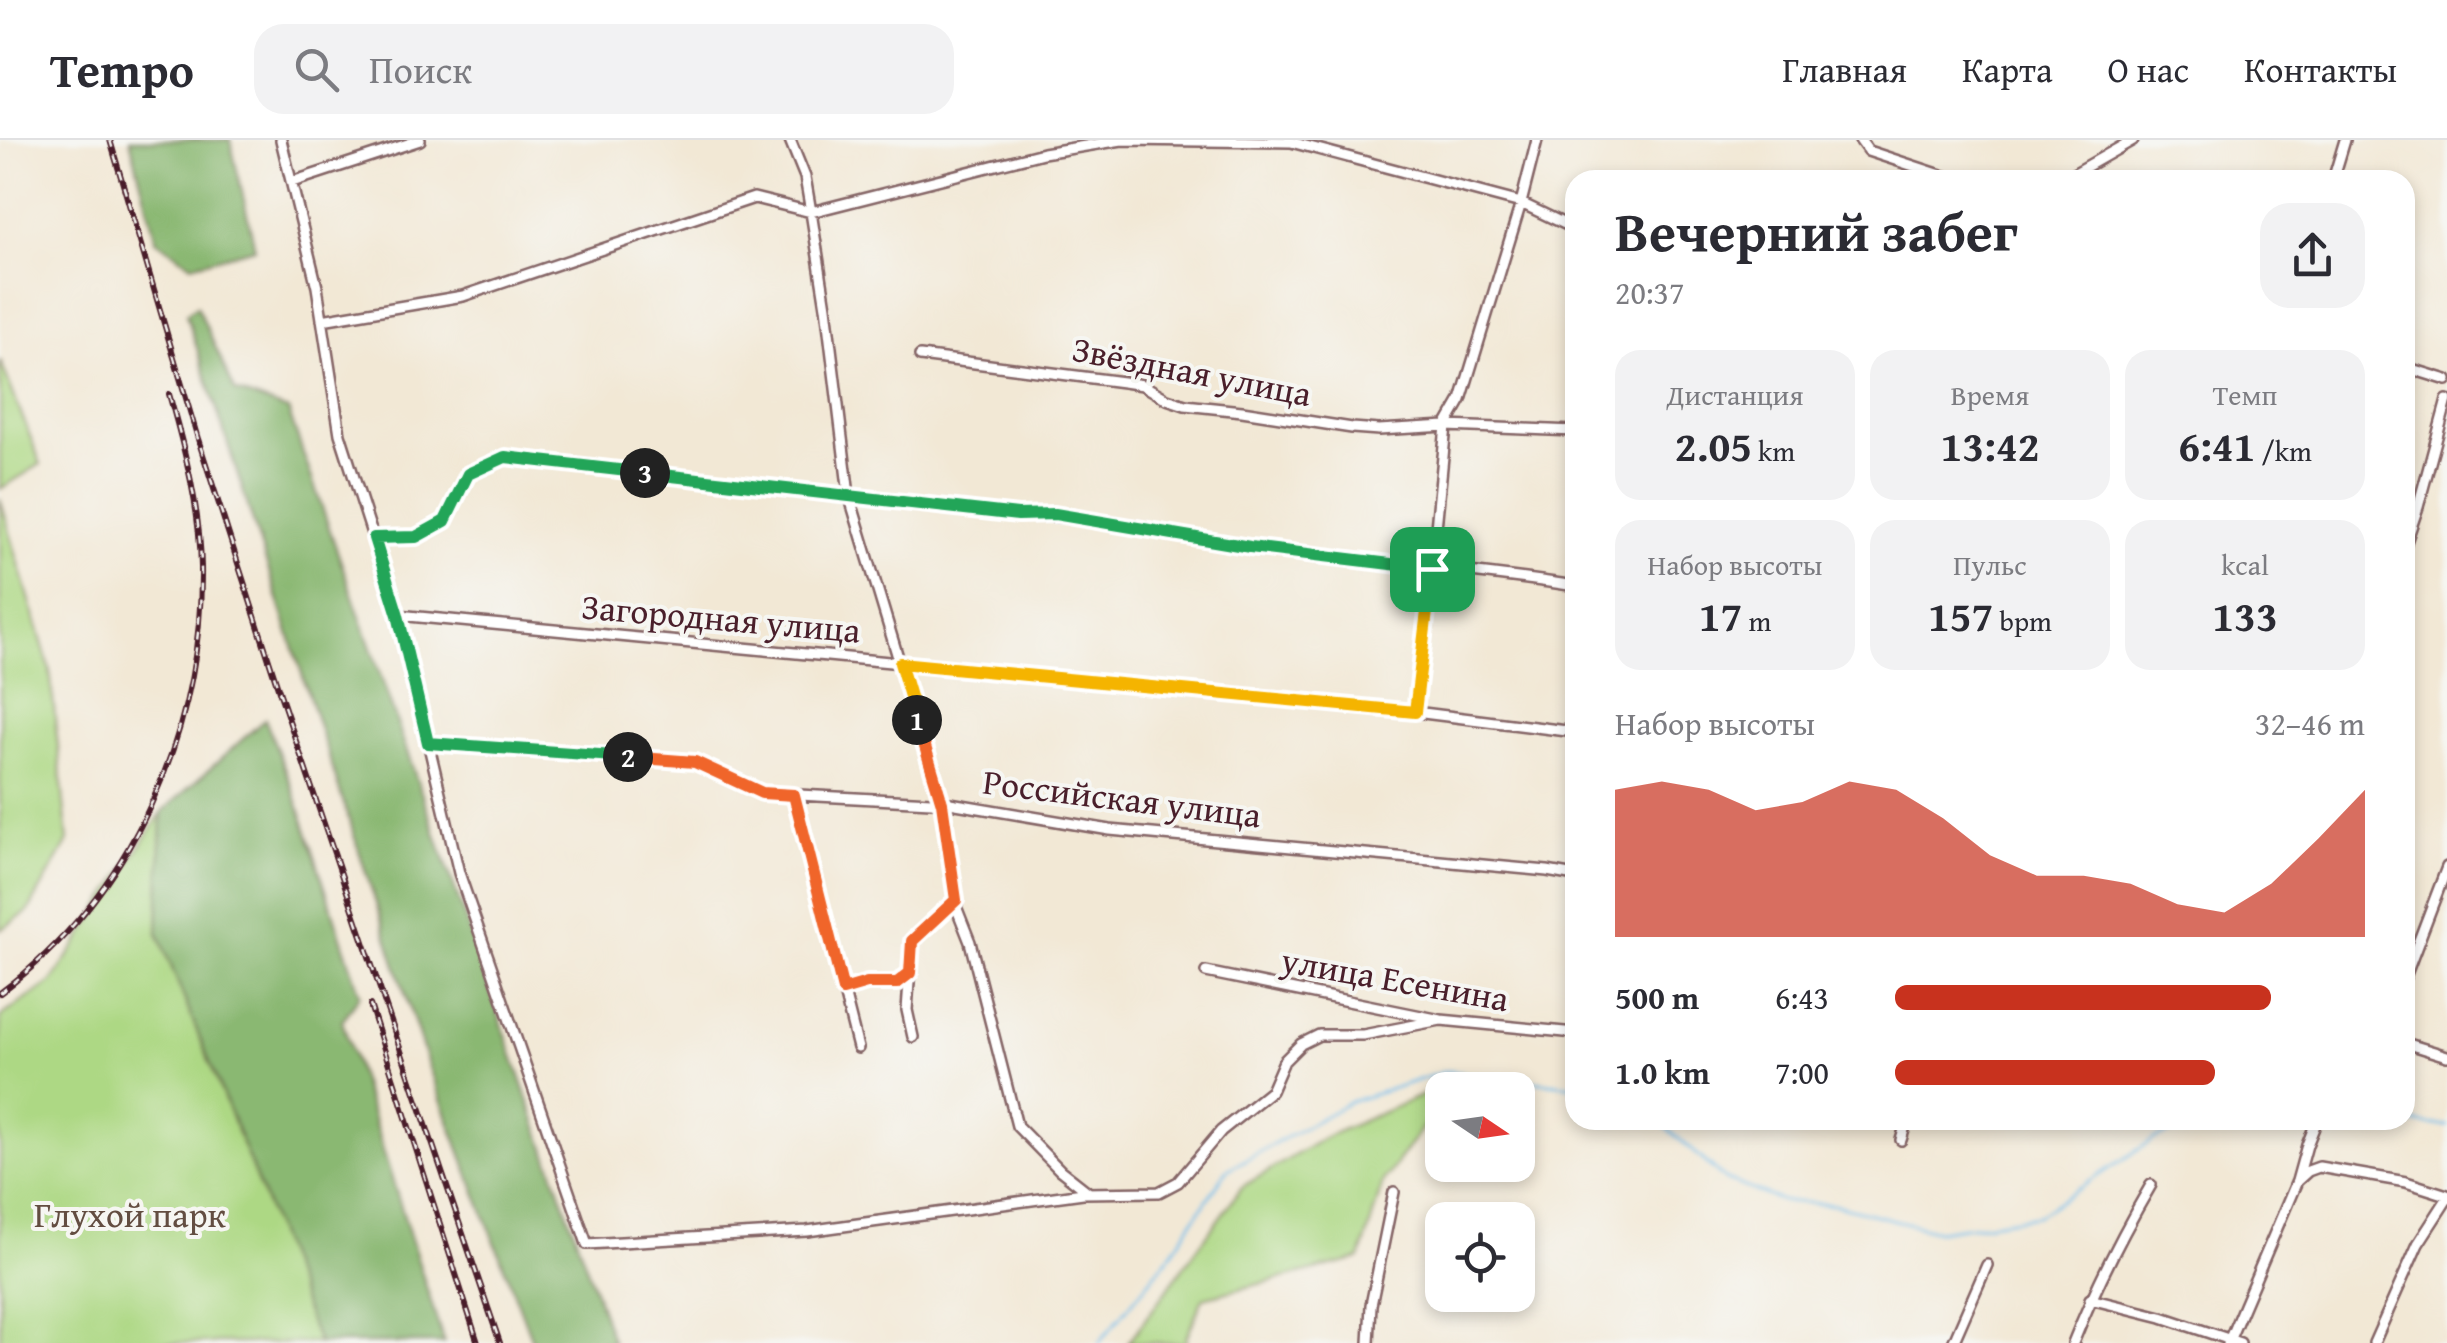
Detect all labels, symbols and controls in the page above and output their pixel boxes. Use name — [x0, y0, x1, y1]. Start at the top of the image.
search box — [254, 24, 954, 114]
text: Tempo — [50, 34, 194, 105]
text: Поиск — [369, 41, 472, 97]
icon: search — [289, 42, 344, 97]
text: Главная — [1782, 44, 1907, 95]
text: Карта — [1962, 44, 2053, 95]
text: О нас — [2108, 44, 2189, 95]
text: Контакты — [2244, 44, 2397, 95]
text: Вечерний забег — [1615, 191, 2018, 271]
button: share — [2260, 203, 2365, 308]
text: 20:37 — [1615, 269, 1684, 316]
street label: Звёздная улица — [1068, 323, 1316, 419]
text: Дистанция — [1667, 374, 1803, 415]
text: Время — [1951, 374, 2029, 415]
text: Темп — [2213, 374, 2277, 415]
text: 2.05 — [1675, 415, 1752, 476]
text: 13:42 — [1941, 415, 2039, 476]
text: 6:41 — [2178, 415, 2255, 476]
text: km — [1752, 430, 1795, 471]
text: /km — [2255, 430, 2312, 471]
pin: 3 — [620, 448, 670, 498]
text: 3 — [638, 452, 652, 493]
pin — [1390, 527, 1475, 612]
icon: arrive — [1405, 542, 1460, 597]
text: Набор высоты — [1648, 544, 1822, 585]
text: Пульс — [1953, 544, 2027, 585]
text: kcal — [2221, 544, 2269, 585]
street label: Загородная улица — [579, 580, 863, 656]
text: 17 — [1699, 585, 1742, 646]
text: 157 — [1928, 585, 1993, 646]
text: 133 — [2212, 585, 2278, 646]
text: m — [1742, 600, 1771, 641]
text: bpm — [1993, 600, 2052, 641]
pin: 1 — [892, 695, 942, 745]
text: 1 — [910, 699, 924, 740]
text: Набор высоты — [1615, 700, 1815, 747]
text: 32–46 m — [2255, 700, 2365, 747]
pin: 2 — [603, 732, 653, 782]
text: 2 — [621, 736, 635, 777]
street label: Российская улица — [980, 756, 1264, 840]
street label: улица Есенина — [1276, 934, 1513, 1024]
text: 500 m — [1615, 974, 1699, 1021]
text: 6:43 — [1775, 974, 1829, 1021]
text: 1.0 km — [1615, 1049, 1710, 1096]
text: 7:00 — [1775, 1049, 1829, 1096]
north arrow — [1425, 1072, 1535, 1182]
map controls — [1425, 1072, 1535, 1312]
park label: Глухой парк — [34, 1189, 227, 1240]
button: locate — [1425, 1202, 1535, 1312]

